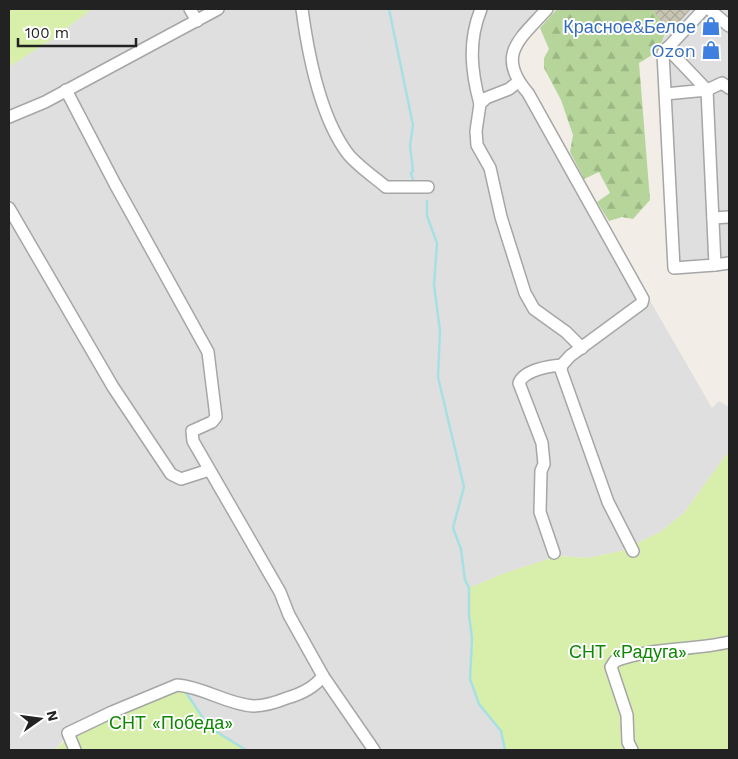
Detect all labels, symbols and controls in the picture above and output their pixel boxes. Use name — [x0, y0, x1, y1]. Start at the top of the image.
scale bar — [18, 15, 135, 47]
shop icon: Красное&Белое — [700, 15, 722, 37]
place label: Красное&Белое — [563, 16, 696, 37]
text: 100 m — [25, 24, 69, 42]
shop icon: Ozon — [700, 39, 722, 61]
place label: Ozon — [651, 40, 696, 61]
park label: СНТ «Радуга» — [569, 641, 687, 662]
north arrow — [15, 694, 65, 744]
text: N — [44, 709, 62, 723]
park label: СНТ «Победа» — [109, 712, 233, 733]

